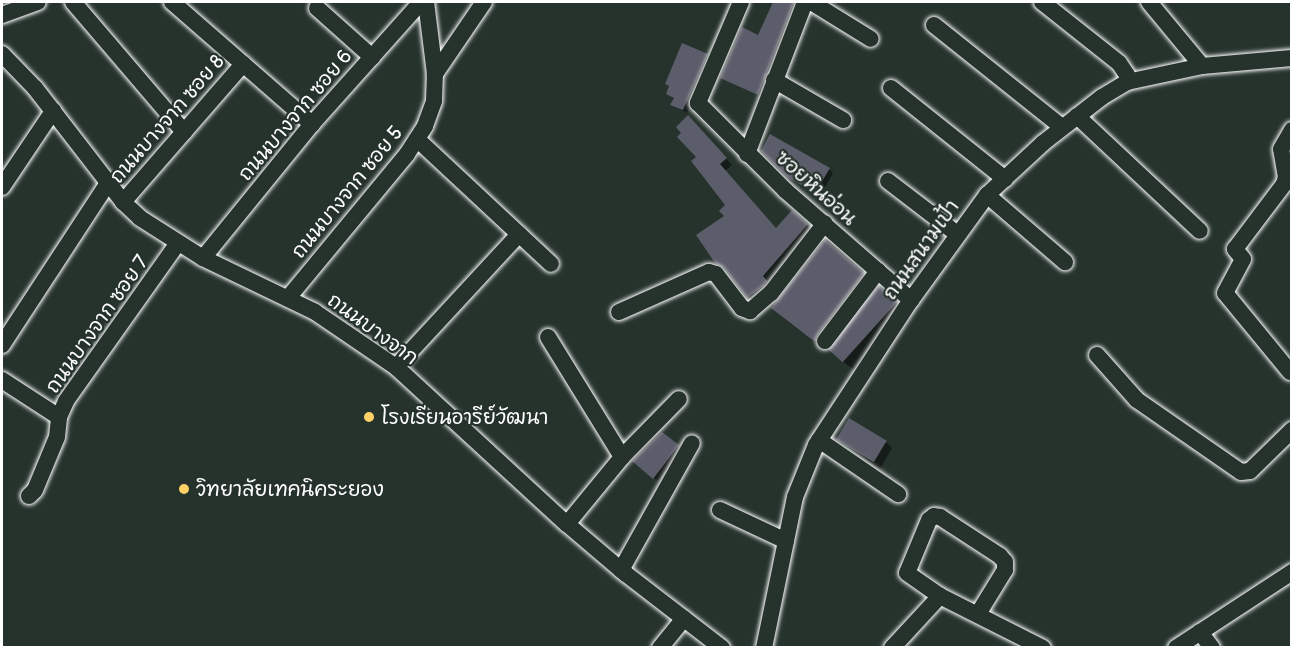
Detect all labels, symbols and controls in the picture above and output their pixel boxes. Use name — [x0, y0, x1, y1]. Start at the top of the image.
street label: ถนนบางจาก ซอย 6 — [233, 44, 357, 186]
street label: ถนนบางจาก ซอย 8 — [105, 50, 229, 188]
street label: ถนนบางจาก ซอย 5 — [286, 121, 408, 263]
street label: ซอยหินอ่อน — [771, 145, 861, 231]
street label: ถนนสนามเป้า — [878, 195, 964, 305]
street label: ถนนบางจาก ซอย 7 — [40, 250, 154, 398]
street label: ถนนบางจาก — [323, 288, 423, 370]
place label: โรงเรียนอารีย์วัฒนา — [381, 405, 548, 429]
marker: โรงเรียนอารีย์วัฒนา — [362, 410, 376, 424]
place label: วิทยาลัยเทคนิคระยอง — [196, 477, 384, 501]
marker: วิทยาลัยเทคนิคระยอง — [177, 482, 191, 496]

